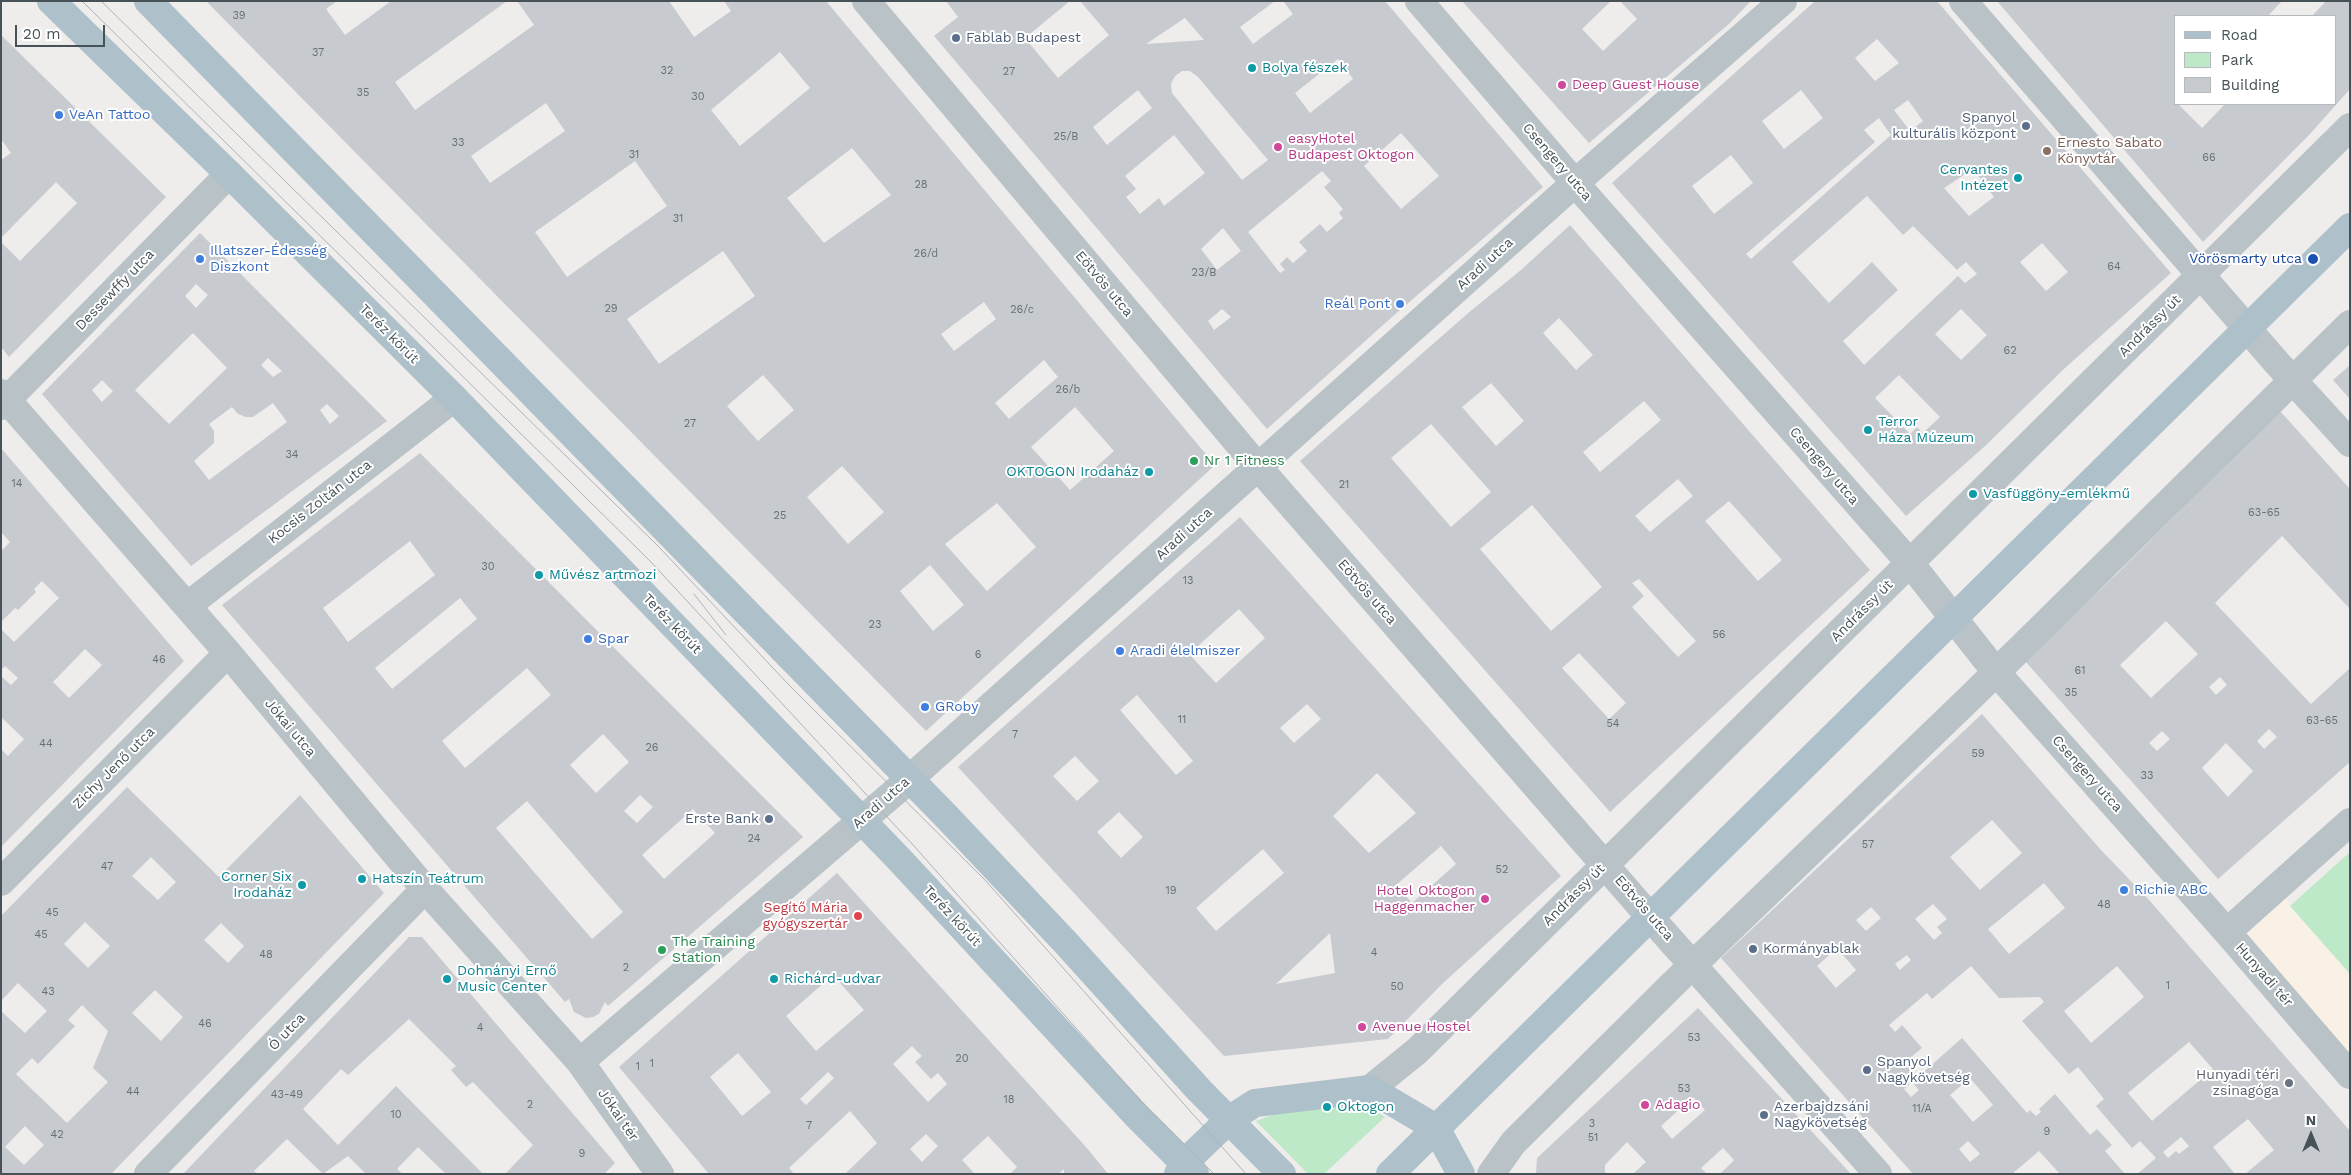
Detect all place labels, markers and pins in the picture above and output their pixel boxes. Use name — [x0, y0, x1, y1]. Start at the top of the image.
place label: Fablab Budapest — [966, 30, 1081, 46]
marker: Fablab Budapest — [950, 32, 962, 44]
place label: Bolya fészek — [1262, 60, 1347, 76]
marker: Bolya fészek — [1246, 62, 1258, 74]
place label: Deep Guest House — [1572, 77, 1699, 93]
marker: Deep Guest House — [1556, 79, 1568, 91]
place label: VeAn Tattoo — [69, 107, 150, 123]
marker: VeAn Tattoo — [53, 109, 65, 121]
place label: Spanyol kulturális központ — [1892, 110, 2016, 142]
marker: Spanyol kulturális központ — [2020, 120, 2032, 132]
place label: easyHotel Budapest Oktogon — [1288, 131, 1414, 164]
place label: Ernesto Sabato Könyvtár — [2057, 135, 2162, 168]
marker: easyHotel Budapest Oktogon — [1272, 141, 1284, 153]
marker: Ernesto Sabato Könyvtár — [2041, 145, 2053, 157]
place label: Cervantes Intézet — [1940, 162, 2008, 194]
marker: Cervantes Intézet — [2012, 172, 2024, 184]
place label: Illatszer-Édesség Diszkont — [210, 243, 327, 276]
place label: Vörösmarty utca — [2189, 251, 2302, 267]
marker: Vörösmarty utca — [2306, 252, 2320, 266]
marker: Illatszer-Édesség Diszkont — [194, 253, 206, 265]
place label: Reál Pont — [1325, 296, 1390, 312]
marker: Reál Pont — [1394, 298, 1406, 310]
place label: Terror Háza Múzeum — [1878, 414, 1974, 447]
marker: Terror Háza Múzeum — [1862, 424, 1874, 436]
place label: Nr 1 Fitness — [1204, 453, 1285, 469]
marker: Nr 1 Fitness — [1188, 455, 1200, 467]
place label: OKTOGON Irodaház — [1006, 464, 1139, 480]
marker: OKTOGON Irodaház — [1143, 466, 1155, 478]
place label: Vasfüggöny-emlékmű — [1983, 486, 2130, 502]
marker: Vasfüggöny-emlékmű — [1967, 488, 1979, 500]
place label: Művész artmozi — [549, 567, 656, 583]
marker: Művész artmozi — [533, 569, 545, 581]
place label: Spar — [598, 631, 629, 647]
marker: Spar — [582, 633, 594, 645]
place label: Aradi élelmiszer — [1130, 643, 1240, 659]
marker: Aradi élelmiszer — [1114, 645, 1126, 657]
place label: GRoby — [935, 699, 978, 715]
marker: GRoby — [919, 701, 931, 713]
place label: Erste Bank — [685, 811, 759, 827]
marker: Erste Bank — [763, 813, 775, 825]
place label: Corner Six Irodaház — [221, 869, 292, 902]
place label: Hatszín Teátrum — [372, 871, 484, 887]
marker: Hatszín Teátrum — [356, 873, 368, 885]
marker: Corner Six Irodaház — [296, 879, 308, 891]
place label: Richie ABC — [2134, 882, 2208, 898]
place label: Hotel Oktogon Haggenmacher — [1374, 883, 1475, 916]
marker: Richie ABC — [2118, 884, 2130, 896]
marker: Hotel Oktogon Haggenmacher — [1479, 893, 1491, 905]
place label: Segítő Mária gyógyszertár — [763, 900, 848, 932]
marker: Segítő Mária gyógyszertár — [852, 910, 864, 922]
place label: The Training Station — [672, 934, 755, 966]
place label: Kormányablak — [1763, 941, 1859, 957]
marker: Kormányablak — [1747, 943, 1759, 955]
marker: The Training Station — [656, 944, 668, 956]
place label: Dohnányi Ernő Music Center — [457, 963, 557, 996]
place label: Richárd-udvar — [784, 971, 881, 987]
marker: Dohnányi Ernő Music Center — [441, 973, 453, 985]
marker: Richárd-udvar — [768, 973, 780, 985]
place label: Avenue Hostel — [1372, 1019, 1470, 1035]
marker: Avenue Hostel — [1356, 1021, 1368, 1033]
place label: Spanyol Nagykövetség — [1877, 1054, 1970, 1086]
marker: Spanyol Nagykövetség — [1861, 1064, 1873, 1076]
place label: Hunyadi téri zsinagóga — [2196, 1067, 2279, 1100]
marker: Hunyadi téri zsinagóga — [2283, 1077, 2295, 1089]
place label: Adagio — [1655, 1097, 1700, 1113]
place label: Oktogon — [1337, 1099, 1394, 1115]
marker: Adagio — [1639, 1099, 1651, 1111]
place label: Azerbajdzsáni Nagykövetség — [1774, 1099, 1869, 1132]
marker: Oktogon — [1321, 1101, 1333, 1113]
marker: Azerbajdzsáni Nagykövetség — [1758, 1109, 1770, 1121]

